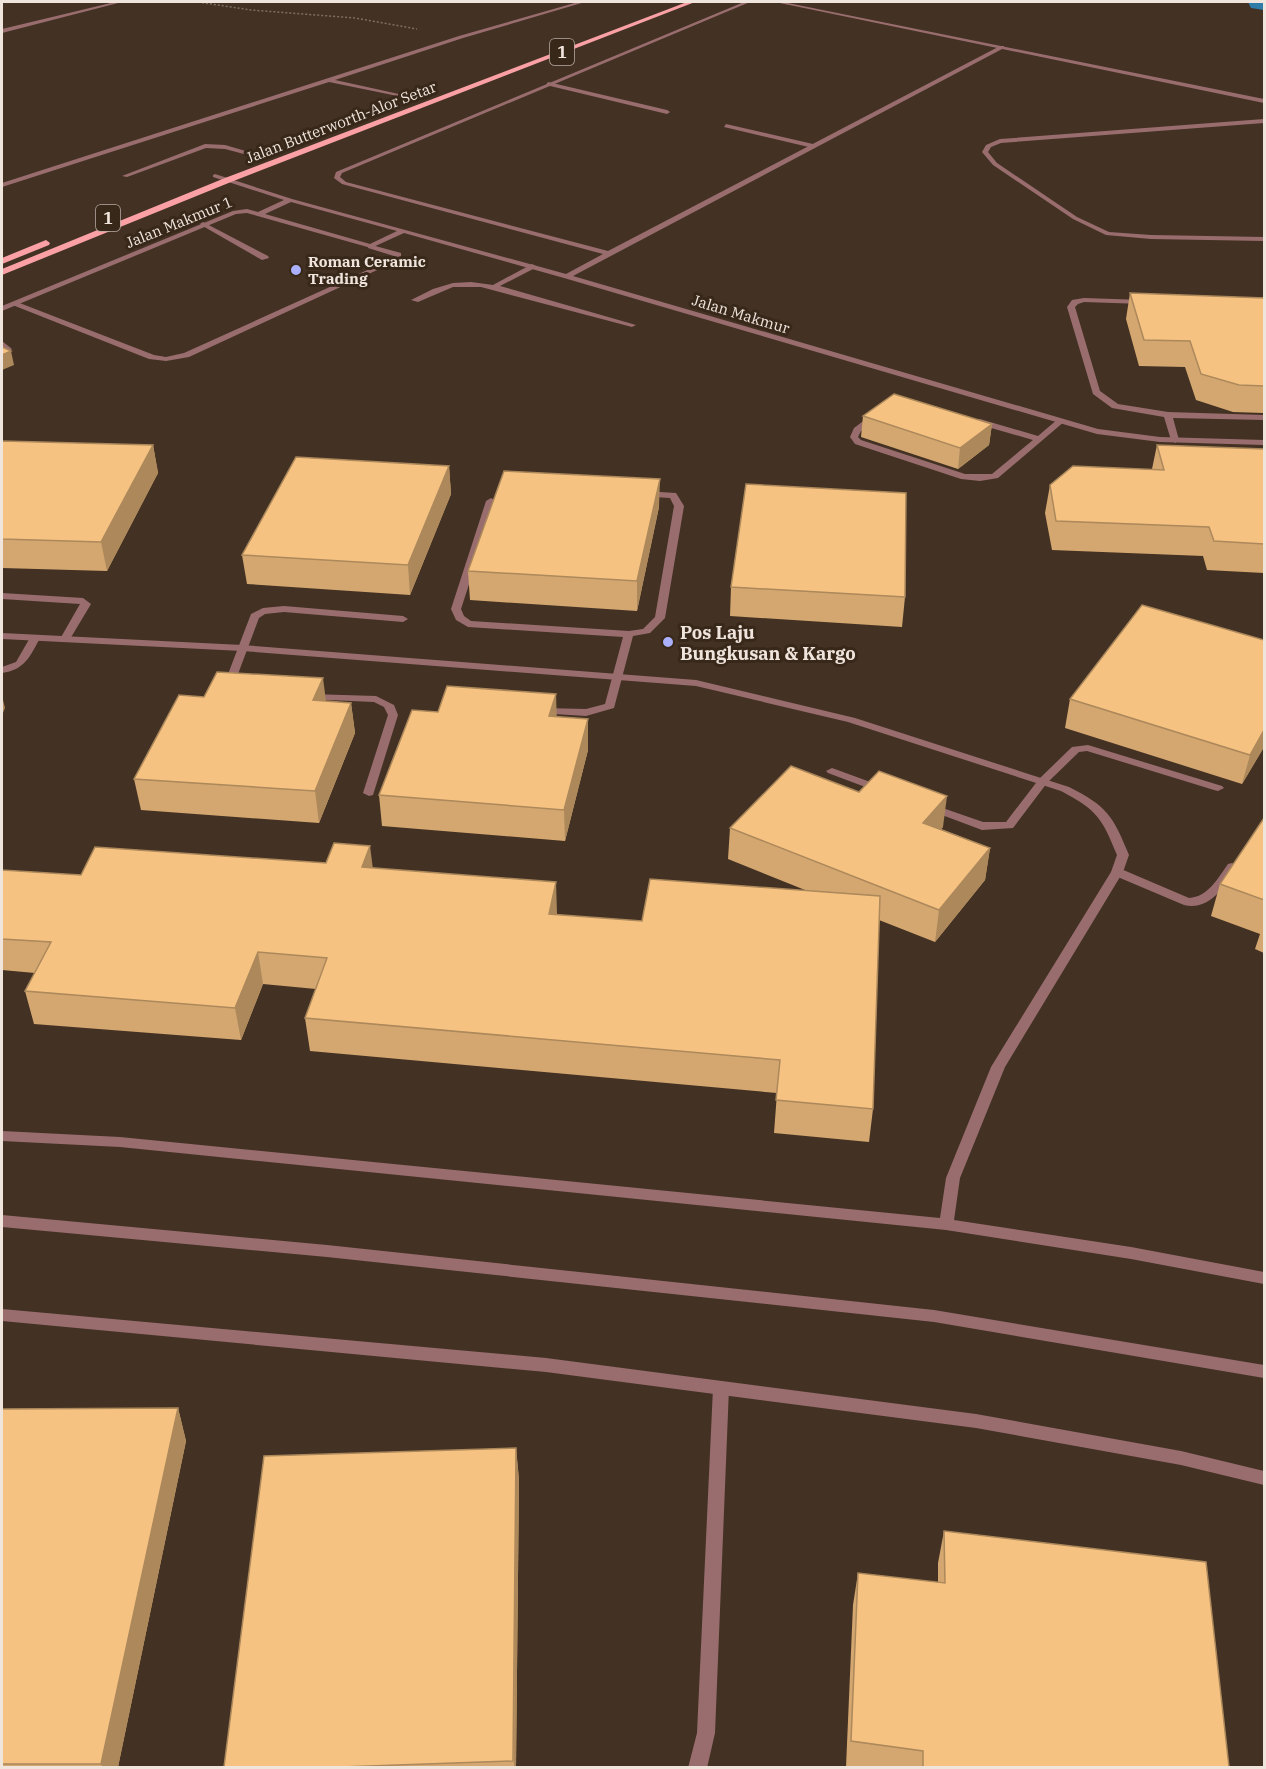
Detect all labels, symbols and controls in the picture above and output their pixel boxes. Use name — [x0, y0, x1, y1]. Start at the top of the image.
road number: 1 — [550, 39, 574, 65]
street label: Jalan Butterworth-Alor Setar — [243, 77, 439, 167]
street label: Jalan Makmur 1 — [123, 192, 235, 252]
road number: 1 — [96, 205, 120, 231]
place label: Roman Ceramic Trading — [308, 252, 426, 288]
marker: Roman Ceramic Trading — [289, 263, 303, 277]
street label: Jalan Makmur — [690, 290, 792, 338]
place label: Pos Laju Bungkusan & Kargo — [680, 621, 856, 665]
marker: Pos Laju Bungkusan & Kargo — [661, 635, 675, 649]

